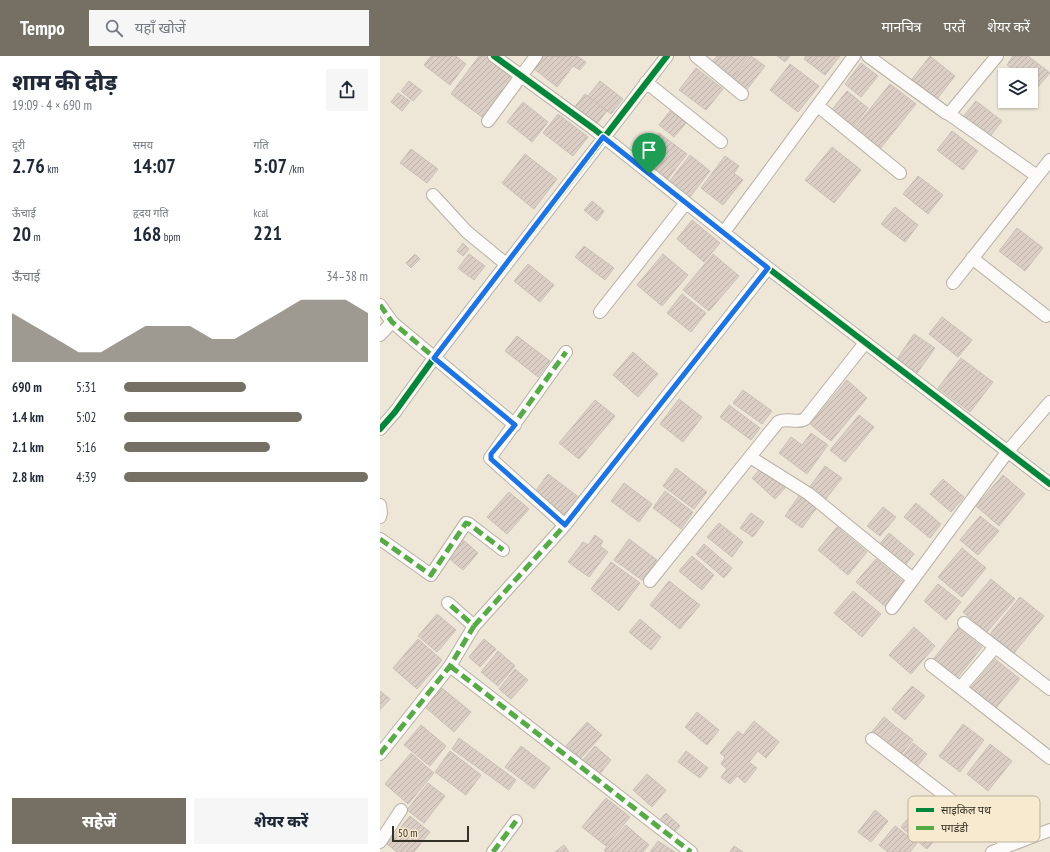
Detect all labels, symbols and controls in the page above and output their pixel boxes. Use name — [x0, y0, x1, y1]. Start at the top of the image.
search box — [89, 10, 369, 46]
text: Tempo — [20, 16, 65, 40]
icon: search — [103, 17, 125, 39]
text: यहाँ खोजें — [135, 18, 186, 37]
text: मानचित्र — [882, 18, 922, 36]
text: परतें — [944, 18, 965, 36]
text: शेयर करें — [987, 18, 1030, 36]
text: शाम की दौड़ — [12, 68, 117, 96]
map controls — [998, 68, 1038, 108]
button: layers — [998, 68, 1038, 108]
button: share — [326, 69, 368, 111]
text: 19:09 · 4 × 690 m — [12, 97, 92, 114]
pin — [632, 133, 666, 174]
text: दूरी — [12, 138, 25, 152]
text: समय — [133, 138, 153, 152]
text: गति — [253, 138, 269, 152]
icon: arrive — [638, 139, 660, 161]
text: 2.76 — [12, 153, 45, 179]
text: 14:07 — [133, 153, 176, 179]
text: 5:07 — [253, 153, 287, 179]
text: km — [45, 162, 59, 176]
text: /km — [287, 162, 304, 176]
text: ऊँचाई — [12, 206, 36, 220]
text: हृदय गति — [133, 206, 169, 220]
text: kcal — [253, 206, 268, 220]
text: 221 — [253, 220, 282, 246]
text: 20 — [12, 221, 31, 247]
text: 168 — [133, 221, 161, 247]
text: m — [31, 230, 41, 244]
text: bpm — [161, 230, 180, 244]
text: ऊँचाई — [12, 268, 40, 285]
text: 34–38 m — [326, 268, 368, 285]
text: 690 m — [12, 379, 42, 396]
text: 5:31 — [76, 379, 96, 396]
text: 1.4 km — [12, 409, 44, 426]
text: 5:02 — [76, 409, 96, 426]
text: 2.1 km — [12, 439, 44, 456]
text: 5:16 — [76, 439, 96, 456]
text: 2.8 km — [12, 469, 44, 486]
text: 4:39 — [76, 469, 96, 486]
legend — [908, 796, 1040, 842]
button: सहेजें — [12, 798, 186, 844]
button: शेयर करें — [194, 798, 368, 844]
text: साइकिल पथ — [941, 803, 992, 817]
text: पगडंडी — [941, 821, 968, 835]
scale bar — [392, 824, 469, 843]
text: 50 m — [398, 826, 417, 840]

